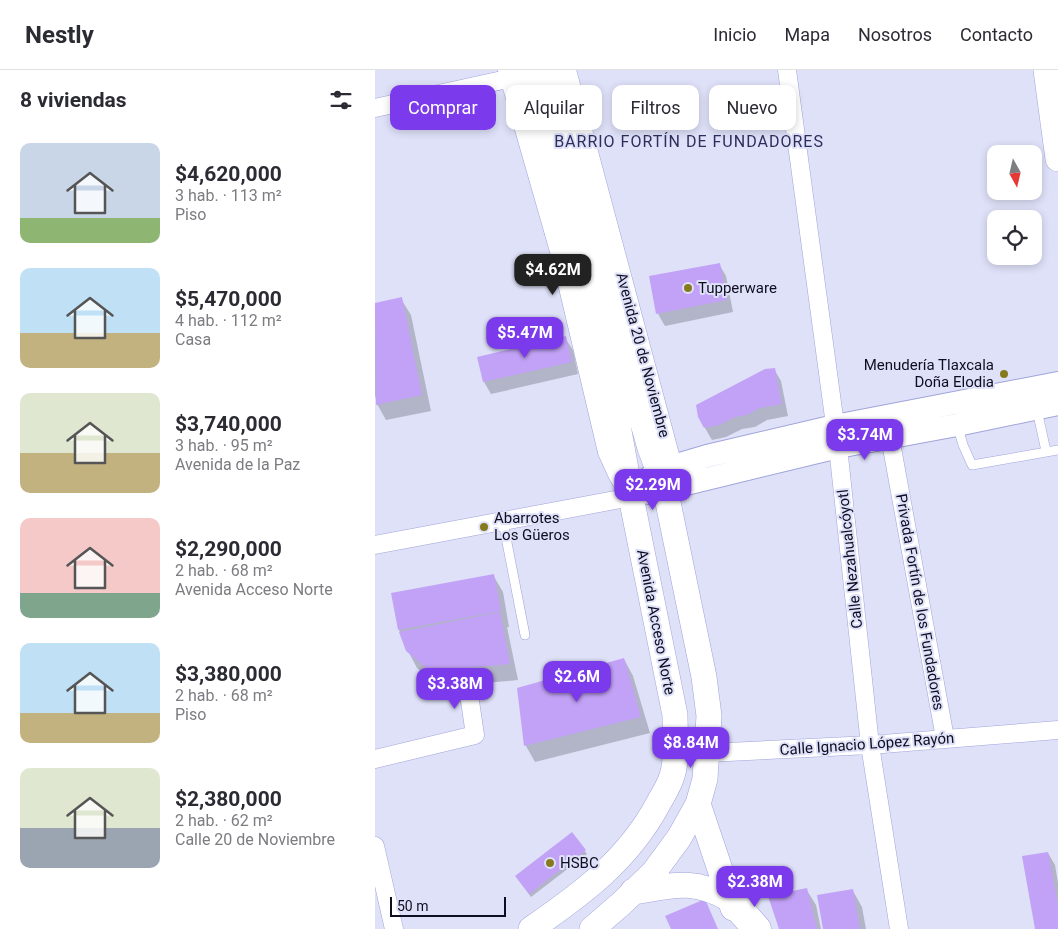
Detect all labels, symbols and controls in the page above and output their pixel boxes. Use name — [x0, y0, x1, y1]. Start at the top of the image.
text: Nestly — [25, 21, 94, 49]
text: Inicio — [713, 24, 757, 45]
text: Mapa — [785, 24, 830, 45]
text: Nosotros — [858, 24, 932, 45]
text: Contacto — [960, 24, 1033, 45]
chip: Comprar — [390, 85, 496, 130]
chip: Alquilar — [506, 85, 602, 130]
chip: Filtros — [612, 85, 699, 130]
chip: Nuevo — [709, 85, 796, 130]
icon: filters — [327, 86, 355, 114]
text: 8 viviendas — [20, 88, 127, 112]
district label: BARRIO FORTÍN DE FUNDADORES — [554, 132, 824, 151]
north arrow — [987, 145, 1043, 200]
map controls — [987, 145, 1042, 265]
text: $4,620,000 — [175, 162, 282, 186]
icon: home — [60, 163, 120, 223]
text: 3 hab. · 113 m² — [175, 186, 282, 205]
text: Piso — [175, 205, 206, 224]
button: locate — [987, 210, 1042, 265]
pin: $4.62M — [512, 254, 594, 296]
text: $4.62M — [525, 260, 581, 279]
street label: Avenida 20 de Noviembre — [612, 271, 674, 439]
place label: Tupperware — [698, 279, 777, 297]
marker: Tupperware — [682, 282, 694, 294]
text: $5,470,000 — [175, 287, 282, 311]
icon: home — [60, 288, 120, 348]
text: 4 hab. · 112 m² — [175, 311, 282, 330]
pin: $5.47M — [484, 316, 566, 359]
text: $5.47M — [497, 323, 553, 342]
text: Casa — [175, 330, 211, 349]
place label: Menudería Tlaxcala Doña Elodia — [864, 356, 994, 391]
marker: Menudería Tlaxcala Doña Elodia — [998, 368, 1010, 380]
text: $3,740,000 — [175, 412, 282, 436]
icon: home — [60, 413, 120, 473]
pin: $3.74M — [824, 418, 906, 461]
text: $3.74M — [837, 425, 893, 444]
text: 3 hab. · 95 m² — [175, 436, 273, 455]
text: Avenida de la Paz — [175, 455, 300, 474]
pin: $2.29M — [612, 468, 694, 511]
text: $2.29M — [625, 475, 681, 494]
street label: Calle Nezahualcóyotl — [834, 488, 866, 630]
street label: Privada Fortín de los Fundadores — [892, 492, 948, 712]
place label: Abarrotes Los Güeros — [494, 509, 570, 544]
marker: Abarrotes Los Güeros — [478, 521, 490, 533]
text: $2,290,000 — [175, 537, 282, 561]
icon: home — [60, 538, 120, 598]
street label: Avenida Acceso Norte — [633, 548, 679, 696]
text: 2 hab. · 68 m² — [175, 561, 273, 580]
text: Avenida Acceso Norte — [175, 580, 333, 599]
pin: $2.6M — [542, 660, 612, 703]
text: $3,380,000 — [175, 662, 282, 686]
icon: home — [60, 663, 120, 723]
text: $2.6M — [554, 667, 600, 686]
pin: $3.38M — [414, 668, 496, 710]
text: $3.38M — [427, 674, 483, 693]
text: 2 hab. · 68 m² — [175, 686, 273, 705]
text: Piso — [175, 705, 206, 724]
pin: $8.84M — [650, 726, 732, 769]
street label: Calle Ignacio López Rayón — [779, 729, 955, 759]
text: $8.84M — [663, 733, 719, 752]
text: $2,380,000 — [175, 787, 282, 811]
icon: home — [60, 788, 120, 848]
text: 2 hab. · 62 m² — [175, 811, 273, 830]
text: Calle 20 de Noviembre — [175, 830, 335, 849]
place label: HSBC — [560, 854, 599, 872]
marker: HSBC — [544, 857, 556, 869]
pin: $2.38M — [714, 866, 796, 908]
text: $2.38M — [727, 872, 783, 891]
scale bar — [390, 894, 506, 917]
text: 50 m — [397, 898, 429, 914]

